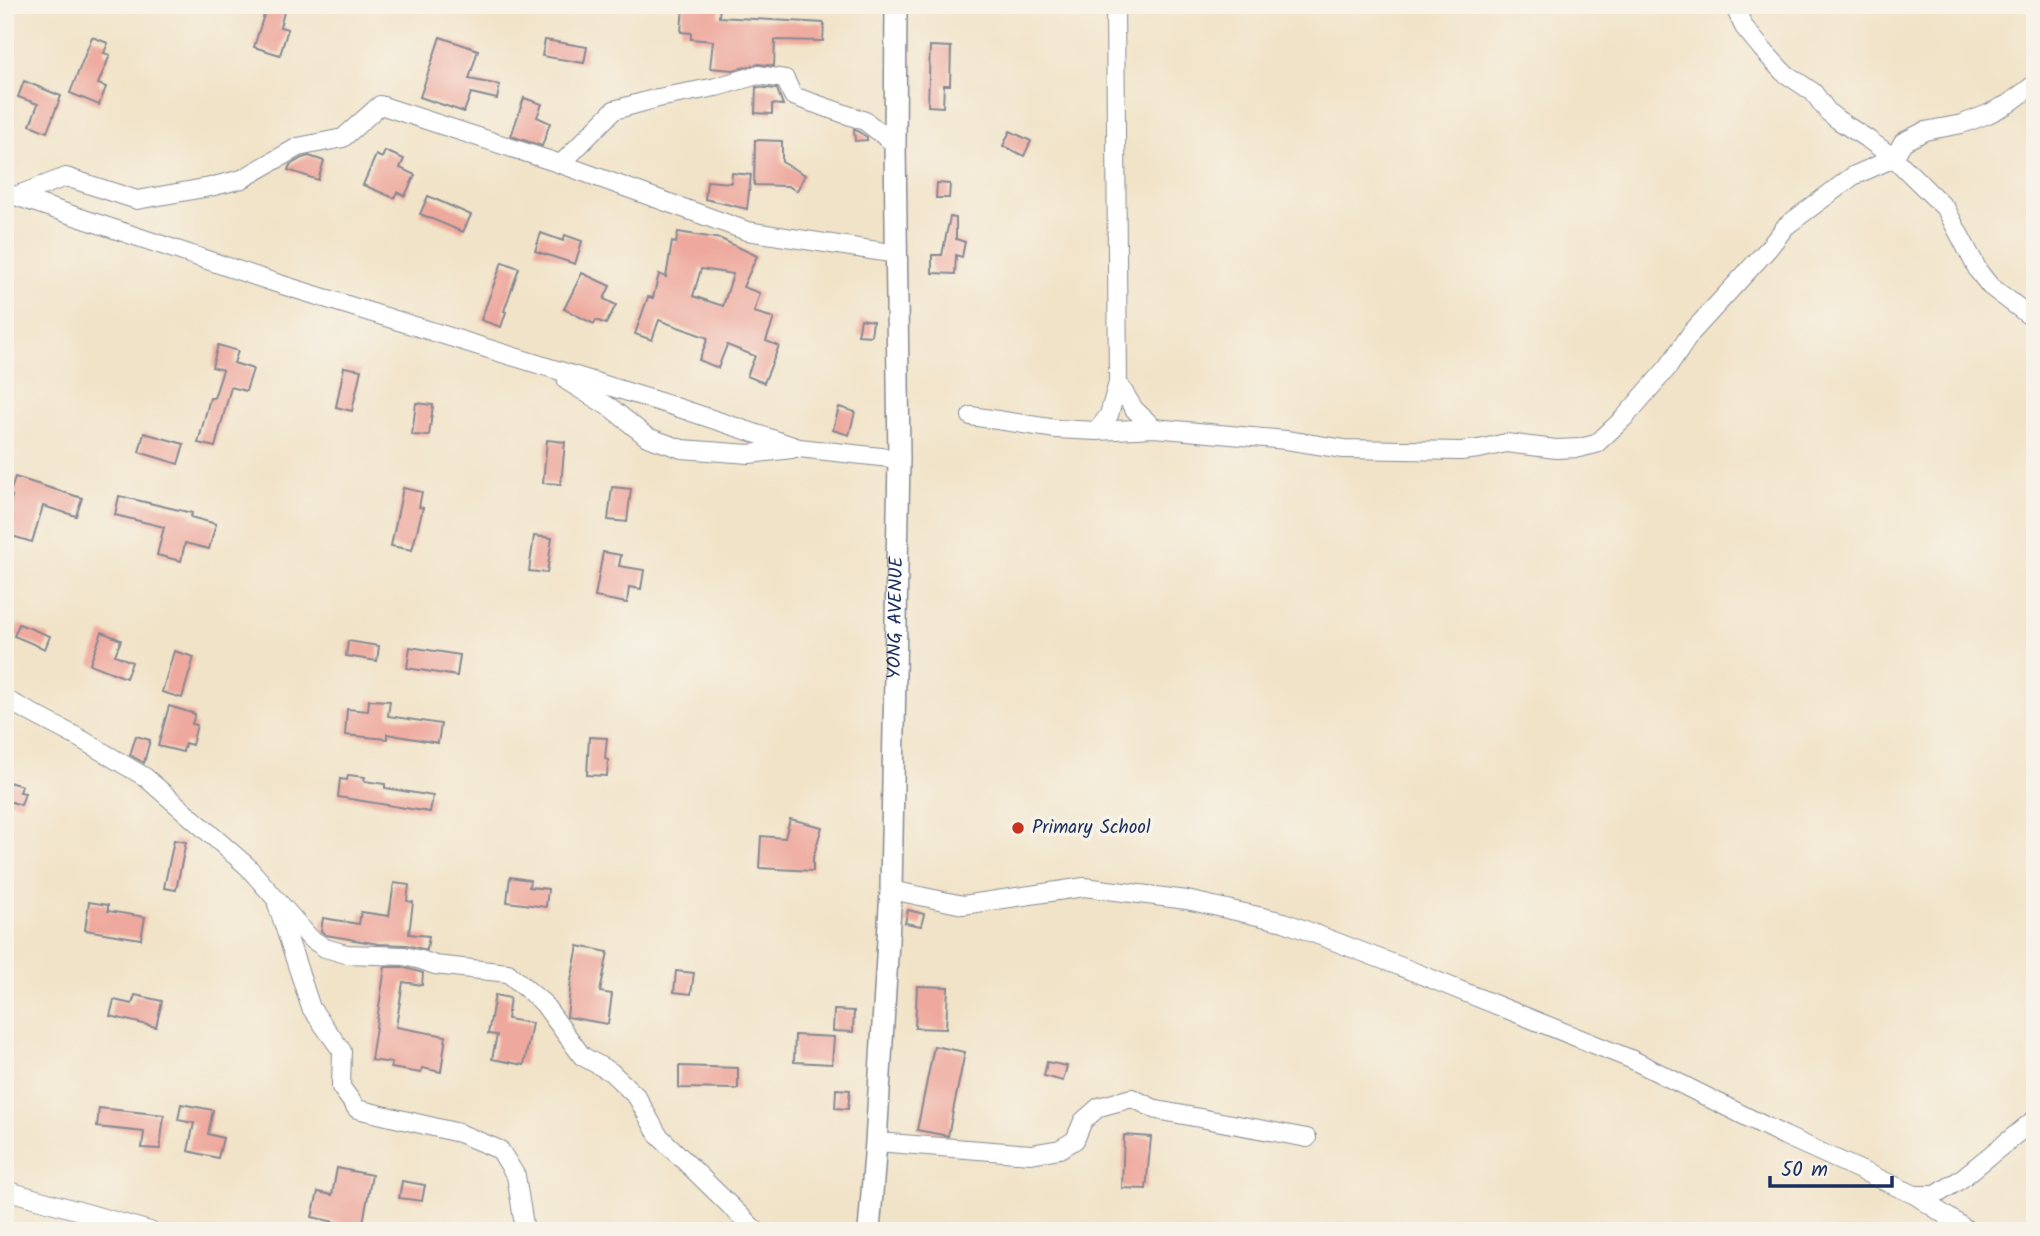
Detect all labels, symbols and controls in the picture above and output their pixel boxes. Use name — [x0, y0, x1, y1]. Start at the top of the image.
street label: YONG AVENUE — [880, 555, 912, 679]
place label: Primary School — [1032, 813, 1151, 843]
marker: Primary School — [1010, 820, 1026, 836]
scale bar — [1770, 1145, 1893, 1189]
text: 50 m — [1781, 1154, 1828, 1187]

